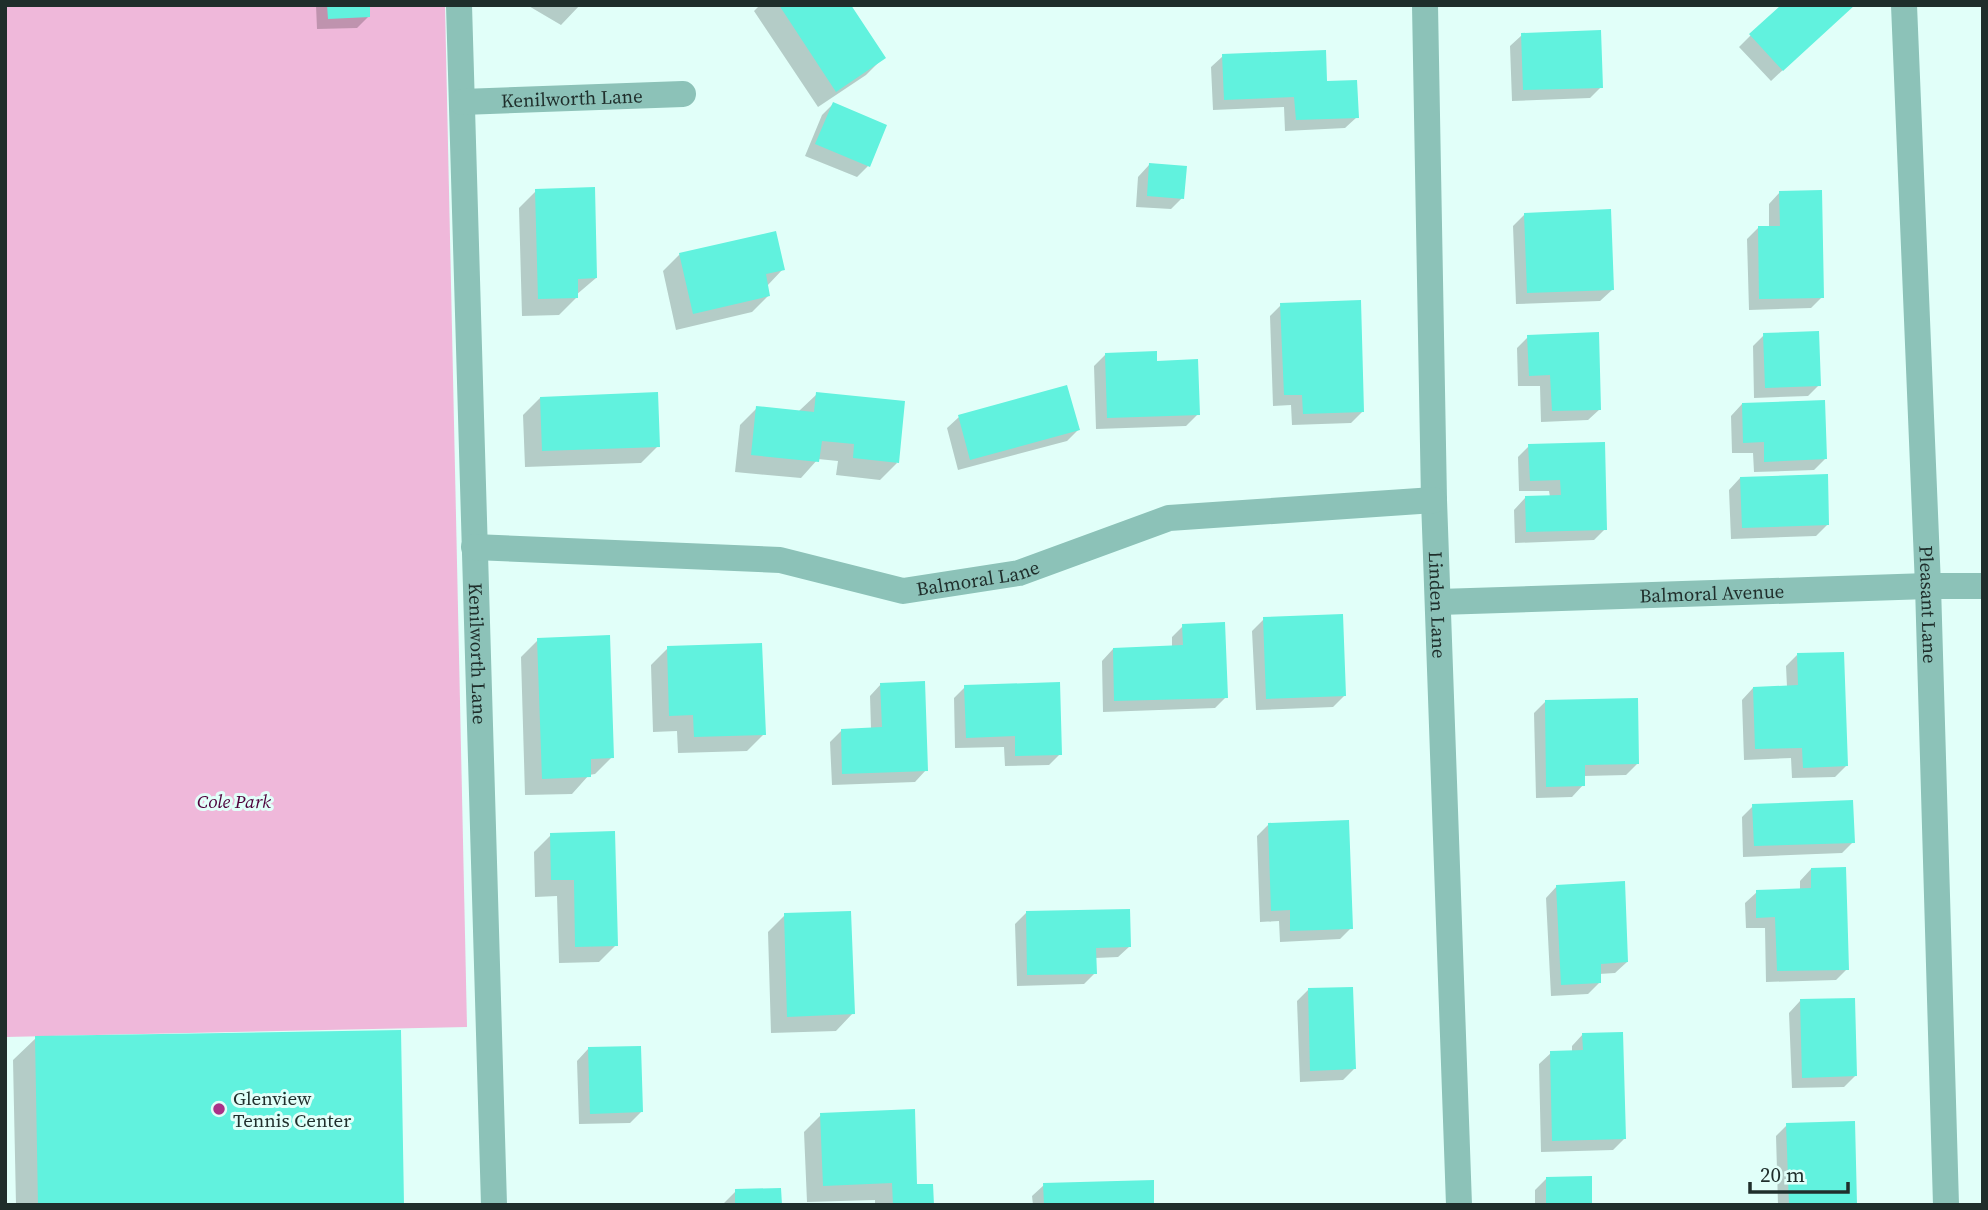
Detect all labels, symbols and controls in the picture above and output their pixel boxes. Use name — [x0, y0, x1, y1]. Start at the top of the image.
street label: Kenilworth Lane — [501, 82, 643, 114]
street label: Pleasant Lane — [1913, 545, 1943, 664]
street label: Linden Lane — [1423, 551, 1453, 659]
street label: Balmoral Lane — [914, 554, 1043, 602]
street label: Balmoral Avenue — [1639, 578, 1785, 608]
street label: Kenilworth Lane — [463, 582, 493, 725]
park label: Cole Park — [197, 788, 271, 814]
place label: Glenview Tennis Center — [233, 1085, 351, 1133]
marker: Glenview Tennis Center — [211, 1101, 227, 1117]
scale bar — [1750, 1150, 1848, 1194]
text: 20 m — [1760, 1160, 1805, 1189]

